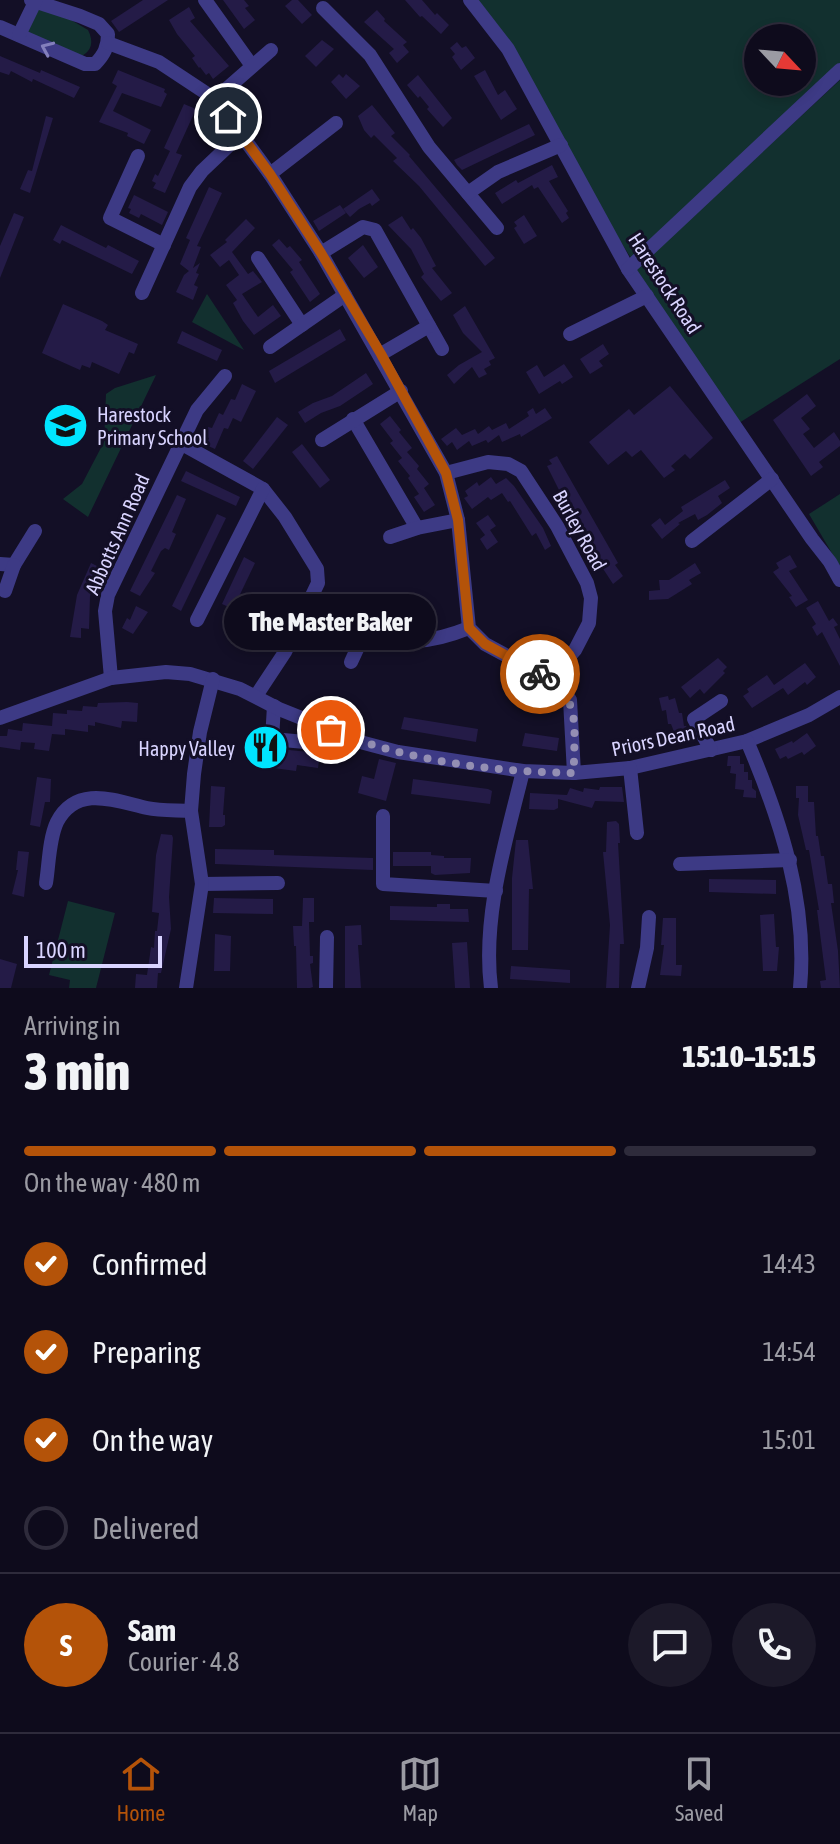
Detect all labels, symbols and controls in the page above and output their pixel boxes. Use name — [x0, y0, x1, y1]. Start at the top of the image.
north arrow — [744, 24, 816, 96]
map controls — [744, 24, 816, 96]
one-way arrow — [41, 42, 55, 58]
pin — [194, 83, 262, 151]
icon: home — [206, 95, 250, 139]
street label: Harestock Road — [624, 228, 706, 338]
school or university icon: Harestock Primary School — [42, 401, 90, 449]
place label: Harestock Primary School — [97, 403, 208, 449]
street label: Abbotts Ann Road — [80, 470, 154, 598]
street label: Burley Road — [549, 486, 611, 574]
callout: The Master Baker — [225, 594, 437, 650]
text: The Master Baker — [249, 607, 411, 637]
courier — [500, 634, 580, 714]
icon: bike — [518, 652, 562, 696]
pin — [297, 696, 365, 764]
icon: bag — [309, 708, 353, 752]
street label: Priors Dean Road — [609, 712, 737, 760]
restaurant icon: Happy Valley — [242, 724, 290, 772]
place label: Happy Valley — [138, 737, 235, 760]
scale bar — [24, 932, 162, 968]
text: 100 m — [36, 937, 86, 963]
text: Arriving in — [24, 1011, 121, 1041]
text: 15:10–15:15 — [682, 1039, 816, 1073]
text: 3 min — [24, 1041, 130, 1101]
text: On the way · 480 m — [24, 1168, 201, 1198]
icon: check — [24, 1242, 68, 1286]
text: Confirmed — [92, 1247, 207, 1281]
text: 14:43 — [762, 1249, 816, 1279]
icon: check — [24, 1330, 68, 1374]
text: Preparing — [92, 1335, 201, 1369]
text: 14:54 — [762, 1337, 816, 1367]
icon: check — [24, 1418, 68, 1462]
text: On the way — [92, 1423, 213, 1457]
text: 15:01 — [762, 1425, 816, 1455]
text: Delivered — [92, 1511, 200, 1545]
button: chat — [628, 1603, 712, 1687]
button: phone — [732, 1603, 816, 1687]
text: Sam — [128, 1613, 176, 1647]
text: S — [60, 1628, 72, 1662]
text: Courier · 4.8 — [128, 1647, 239, 1677]
tab: Home — [116, 1752, 165, 1826]
tab: Map — [398, 1752, 442, 1826]
tab: Saved — [675, 1752, 724, 1826]

